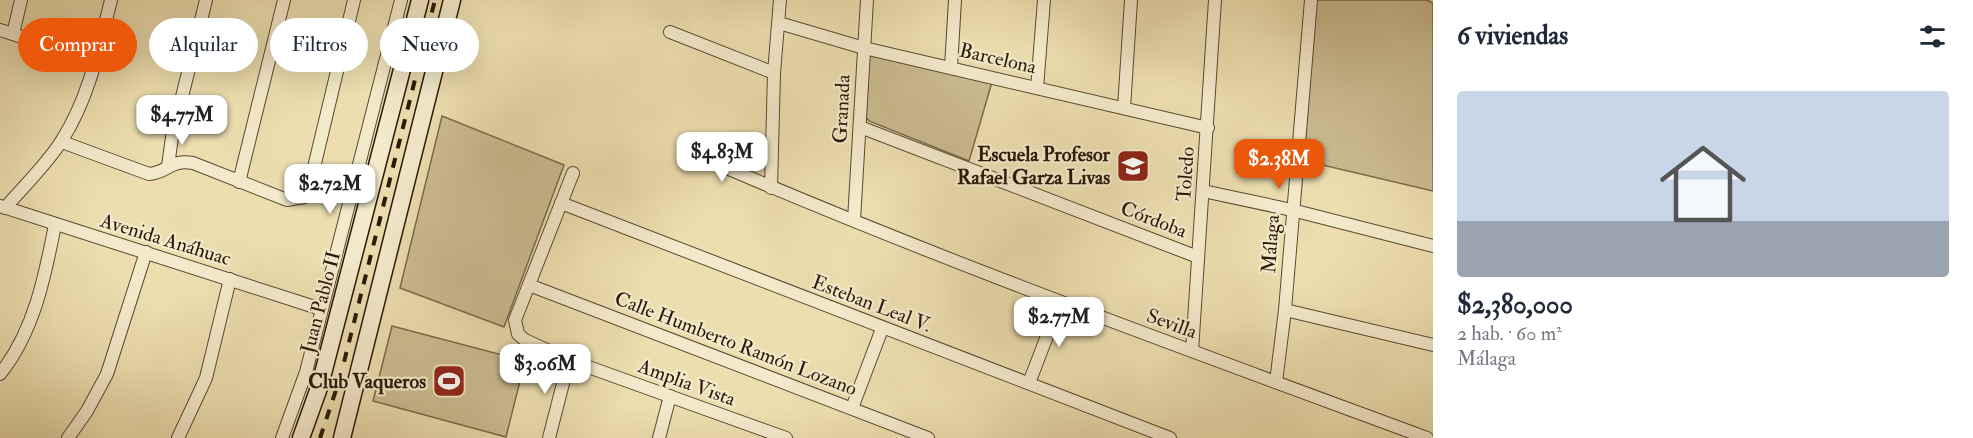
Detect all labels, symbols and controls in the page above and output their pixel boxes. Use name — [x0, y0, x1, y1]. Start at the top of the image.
chip: Comprar — [18, 18, 137, 72]
chip: Alquilar — [149, 18, 258, 72]
chip: Filtros — [270, 18, 368, 72]
chip: Nuevo — [380, 18, 479, 72]
text: 6 viviendas — [1457, 20, 1568, 52]
icon: filters — [1916, 20, 1949, 53]
street label: Barcelona — [957, 37, 1040, 80]
street label: Granada — [827, 73, 856, 144]
pin: $4.77M — [133, 95, 231, 146]
text: $4.77M — [150, 102, 214, 127]
icon: home — [1649, 130, 1757, 238]
pin: $4.83M — [673, 132, 771, 183]
text: $4.83M — [691, 139, 753, 164]
pin: $2.38M — [1230, 139, 1328, 190]
place label: Escuela Profesor Rafael Garza Livas — [957, 142, 1111, 190]
street label: Toledo — [1171, 146, 1200, 202]
text: $2.38M — [1248, 146, 1310, 171]
school or university icon: Escuela Profesor Rafael Garza Livas — [1115, 148, 1151, 184]
pin: $2.72M — [281, 164, 379, 215]
text: $2.72M — [298, 171, 362, 196]
street label: Córdoba — [1117, 195, 1191, 244]
street label: Avenida Anáhuac — [97, 207, 234, 271]
street label: Málaga — [1256, 213, 1285, 274]
street label: Juan Pablo II — [295, 248, 346, 357]
street label: Esteban Leal V. — [809, 269, 935, 338]
street label: Calle Humberto Ramón Lozano — [611, 286, 860, 401]
text: $2,380,000 — [1457, 289, 1573, 321]
pin: $2.77M — [1010, 297, 1108, 348]
street label: Sevilla — [1143, 303, 1201, 344]
text: $2.77M — [1028, 304, 1090, 329]
text: 2 hab. · 60 m² — [1457, 321, 1562, 346]
pin: $3.06M — [496, 344, 594, 395]
text: Málaga — [1457, 346, 1516, 371]
text: $3.06M — [514, 351, 576, 376]
street label: Amplia Vista — [633, 353, 740, 413]
sports icon: Club Vaqueros — [431, 363, 467, 399]
place label: Club Vaqueros — [308, 369, 426, 395]

